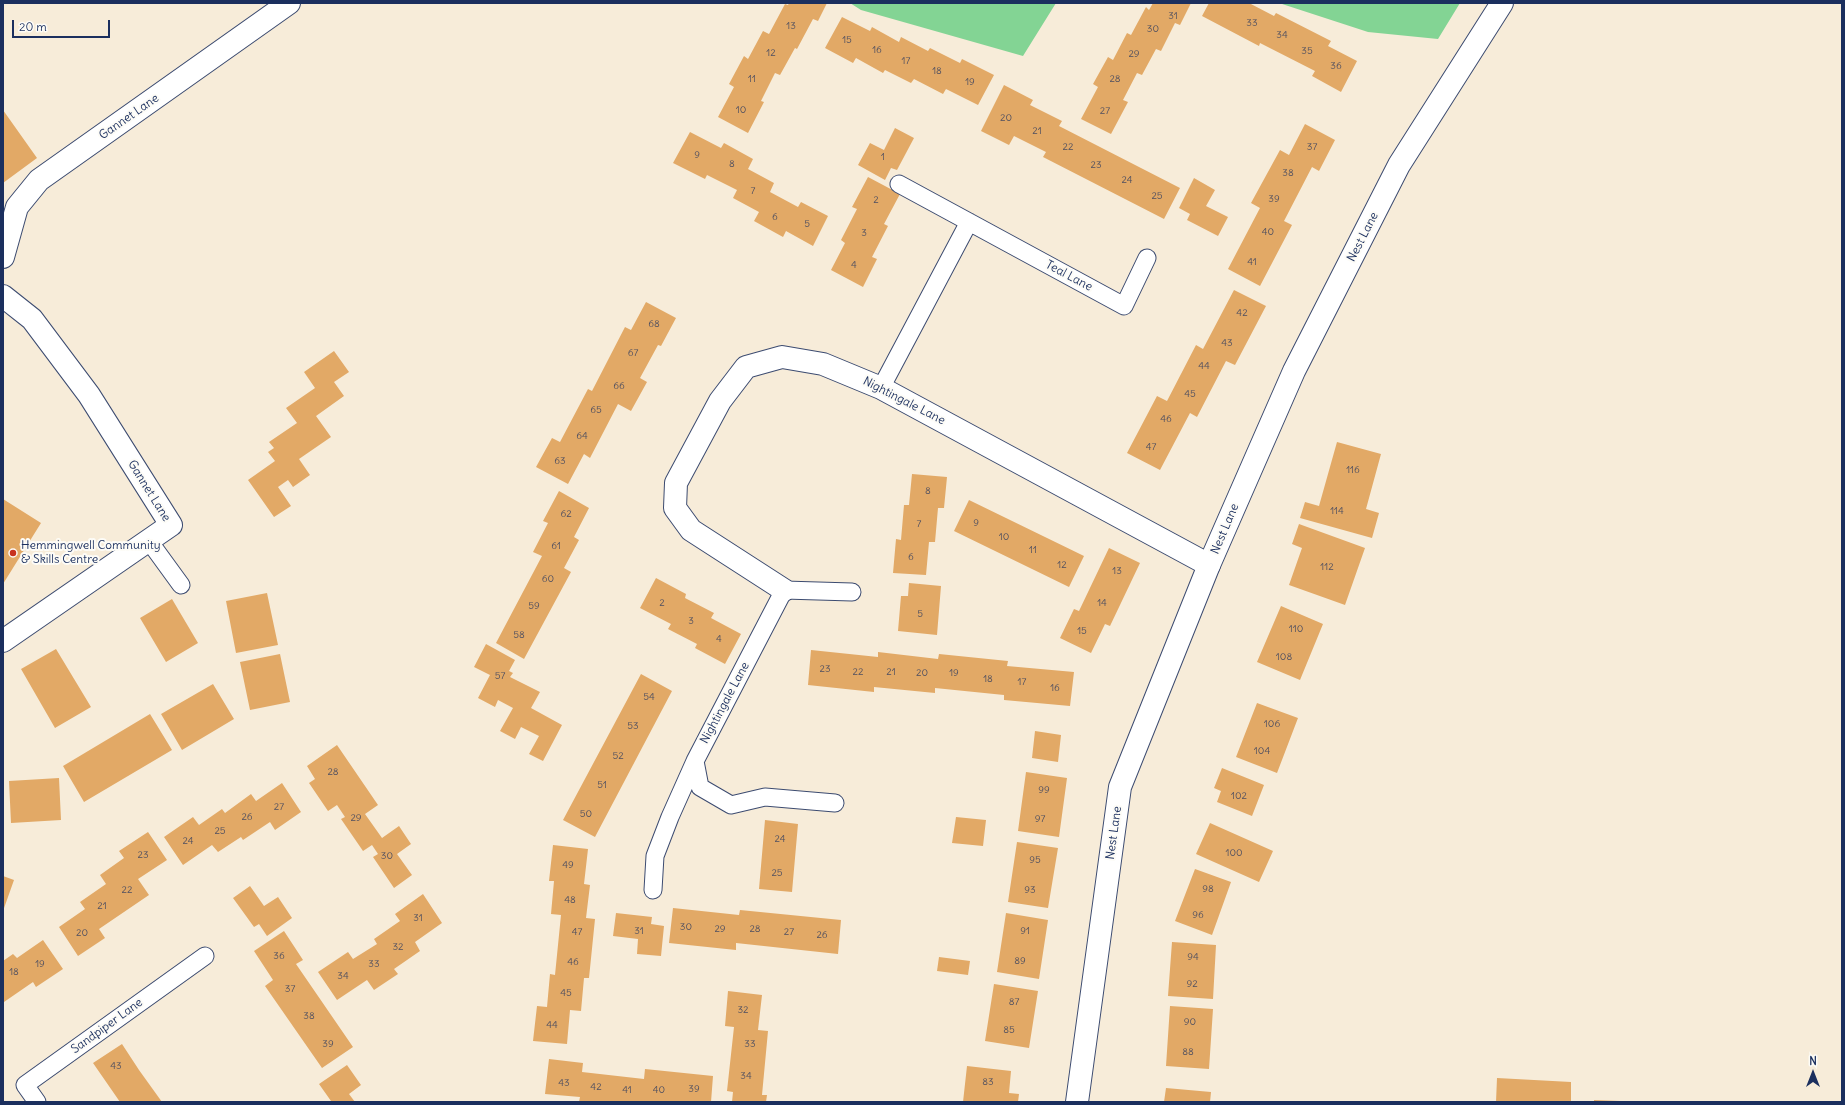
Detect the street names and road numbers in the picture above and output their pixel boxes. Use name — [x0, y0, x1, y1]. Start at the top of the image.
street label: Gannet Lane — [96, 91, 162, 143]
street label: Nest Lane — [1344, 210, 1382, 264]
street label: Teal Lane — [1043, 258, 1095, 294]
street label: Nightingale Lane — [860, 374, 948, 428]
street label: Gannet Lane — [124, 458, 174, 524]
street label: Nest Lane — [1208, 501, 1242, 557]
street label: Nightingale Lane — [697, 660, 753, 746]
street label: Nest Lane — [1103, 805, 1125, 861]
street label: Sandpiper Lane — [68, 995, 146, 1057]

